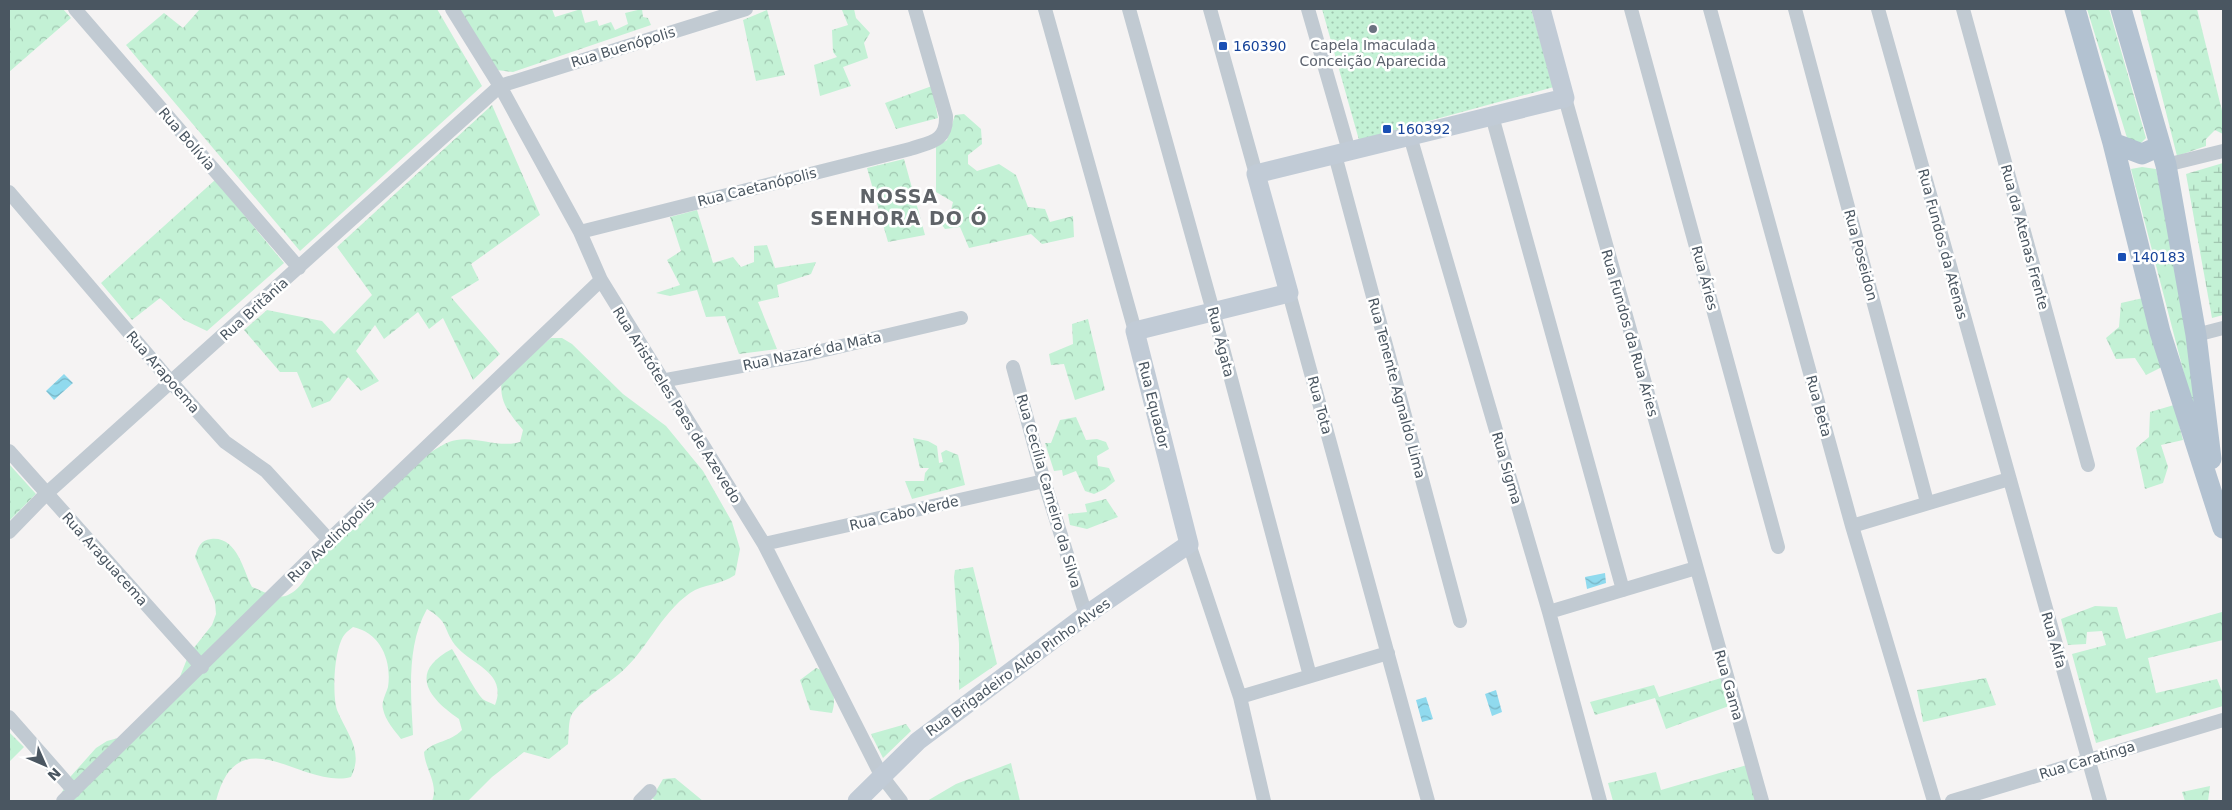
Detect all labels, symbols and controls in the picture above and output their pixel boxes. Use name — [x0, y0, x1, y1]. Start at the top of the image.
marker: Capela Imaculada Conceição Aparecida — [1367, 23, 1379, 35]
street label: Rua Buenópolis — [569, 24, 677, 70]
place label: Capela Imaculada Conceição Aparecida — [1300, 37, 1446, 69]
place label: 160390 — [1233, 38, 1286, 54]
marker: 160390 — [1217, 40, 1229, 52]
street label: Rua Bolívia — [155, 104, 219, 174]
place label: 160392 — [1397, 121, 1450, 137]
marker: 160392 — [1381, 123, 1393, 135]
street label: Rua da Atenas Frente — [1998, 163, 2052, 311]
street label: Rua Caetanópolis — [696, 164, 818, 210]
street label: Rua Fundos da Atenas — [1915, 167, 1971, 321]
district label: NOSSA SENHORA DO Ó — [810, 185, 988, 229]
street label: Rua Poseidon — [1841, 208, 1881, 302]
street label: Rua Áries — [1689, 244, 1721, 312]
street label: Rua Fundos da Rua Áries — [1598, 248, 1662, 418]
place label: 140183 — [2132, 249, 2185, 265]
marker: 140183 — [2116, 251, 2128, 263]
street label: Rua Britânia — [217, 274, 291, 344]
street label: Rua Tenente Agnaldo Lima — [1365, 296, 1429, 480]
street label: Rua Aristóteles Paes de Azevedo — [610, 304, 744, 506]
street label: Rua Ágata — [1205, 305, 1237, 379]
street label: Rua Arapoema — [123, 328, 203, 416]
street label: Rua Nazaré da Mata — [741, 329, 883, 373]
street label: Rua Equador — [1135, 360, 1173, 451]
street label: Rua Beta — [1803, 373, 1835, 439]
street label: Rua Tota — [1305, 374, 1335, 436]
street label: Rua Cecília Carneiro da Silva — [1014, 392, 1084, 590]
street label: Rua Sigma — [1489, 430, 1525, 506]
street label: Rua Cabo Verde — [848, 493, 960, 533]
street label: Rua Avelinópolis — [284, 495, 378, 585]
street label: Rua Araguacema — [59, 509, 151, 609]
street label: Rua Brigadeiro Aldo Pinho Alves — [923, 595, 1113, 739]
street label: Rua Alfa — [2038, 610, 2070, 670]
street label: Rua Gama — [1711, 648, 1747, 722]
street label: Rua Caratinga — [2037, 738, 2137, 782]
north arrow — [20, 740, 70, 790]
text: N — [44, 764, 64, 784]

